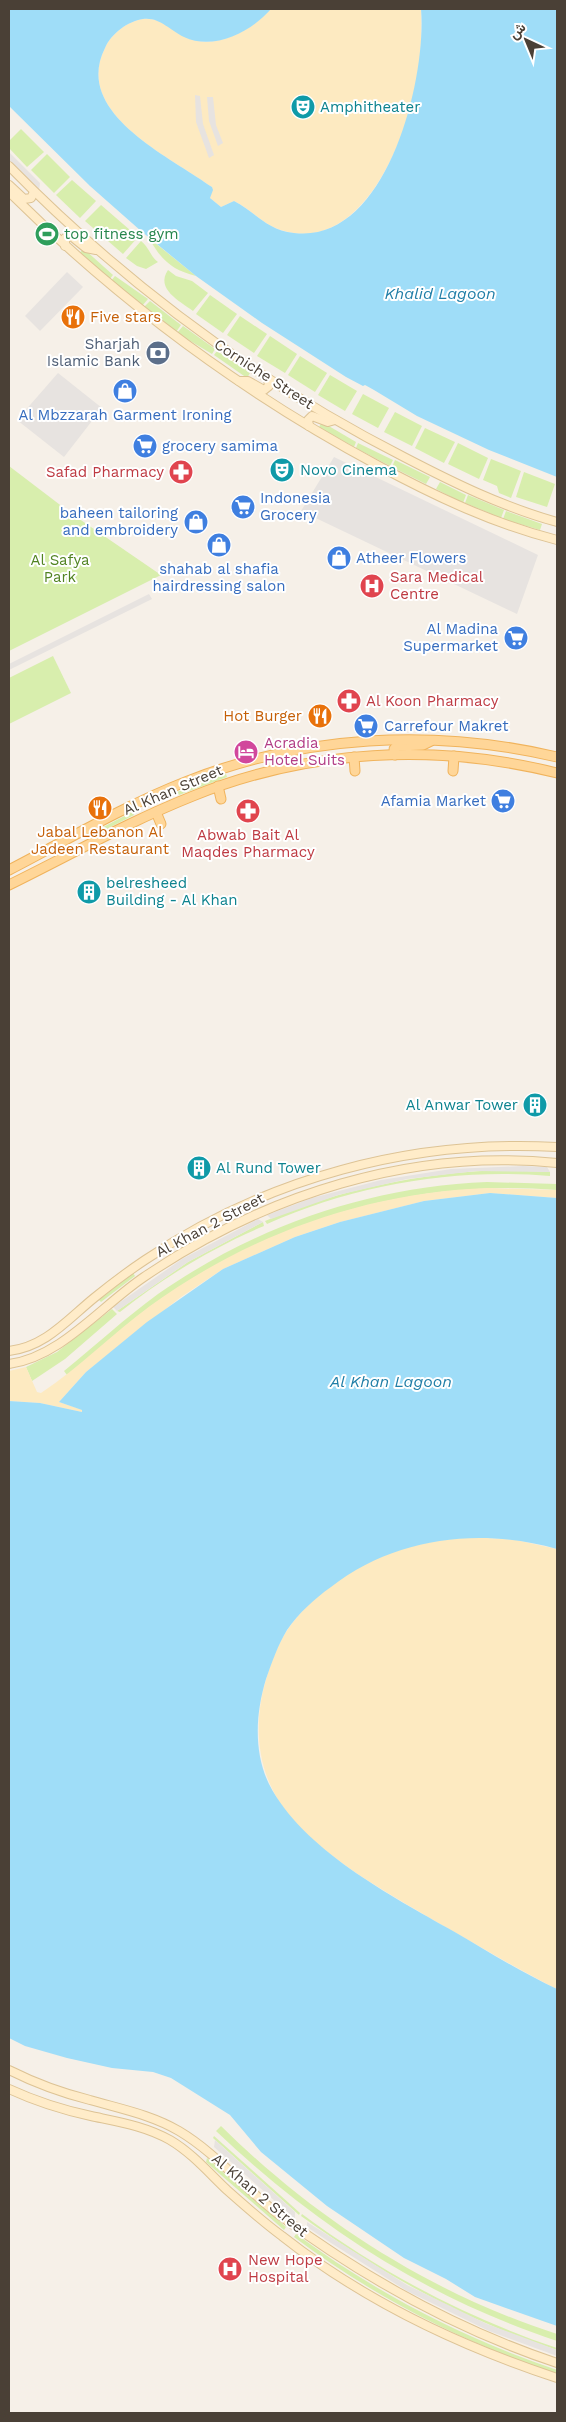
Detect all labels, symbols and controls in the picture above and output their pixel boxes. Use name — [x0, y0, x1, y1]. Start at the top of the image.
north arrow — [501, 15, 551, 65]
text: ش — [505, 19, 529, 43]
theatre icon: Amphitheater — [290, 94, 316, 120]
place label: Amphitheater — [320, 98, 420, 116]
sports icon: top fitness gym — [34, 221, 60, 247]
place label: top fitness gym — [64, 225, 179, 243]
water label: Khalid Lagoon — [384, 284, 496, 303]
restaurant icon: Five stars — [60, 304, 86, 330]
place label: Five stars — [90, 308, 161, 326]
place label: Sharjah Islamic Bank — [47, 335, 140, 370]
street label: Corniche Street — [211, 335, 318, 413]
bank icon: Sharjah Islamic Bank — [145, 340, 171, 366]
shop icon: Al Mbzzarah Garment Ironing — [112, 378, 138, 404]
place label: Al Mbzzarah Garment Ironing — [18, 406, 232, 424]
supermarket icon: grocery samima — [132, 433, 158, 459]
place label: grocery samima — [162, 437, 278, 455]
theatre icon: Novo Cinema — [269, 457, 295, 483]
pharmacy icon: Safad Pharmacy — [168, 459, 194, 485]
place label: Novo Cinema — [300, 461, 397, 479]
place label: Safad Pharmacy — [46, 463, 164, 481]
place label: Indonesia Grocery — [260, 489, 331, 524]
supermarket icon: Indonesia Grocery — [230, 494, 256, 520]
place label: baheen tailoring and embroidery — [60, 504, 178, 539]
shop icon: baheen tailoring and embroidery — [183, 509, 209, 535]
shop icon: shahab al shafia hairdressing salon — [206, 532, 232, 558]
shop icon: Atheer Flowers — [326, 545, 352, 571]
place label: Atheer Flowers — [356, 549, 466, 567]
park label: Al Safya Park — [31, 551, 90, 586]
place label: shahab al shafia hairdressing salon — [152, 560, 286, 595]
place label: Sara Medical Centre — [390, 568, 484, 603]
hospital icon: Sara Medical Centre — [359, 573, 385, 599]
place label: Al Madina Supermarket — [403, 620, 499, 655]
supermarket icon: Al Madina Supermarket — [503, 625, 529, 651]
pharmacy icon: Al Koon Pharmacy — [336, 688, 362, 714]
place label: Al Koon Pharmacy — [366, 692, 499, 710]
restaurant icon: Hot Burger — [307, 703, 333, 729]
place label: Hot Burger — [223, 707, 302, 725]
supermarket icon: Carrefour Makret — [353, 713, 379, 739]
place label: Carrefour Makret — [384, 717, 509, 735]
place label: Acradia Hotel Suits — [264, 734, 345, 769]
hotel icon: Acradia Hotel Suits — [233, 739, 259, 765]
street label: Al Khan Street — [121, 761, 226, 819]
supermarket icon: Afamia Market — [490, 788, 516, 814]
place label: Afamia Market — [381, 792, 487, 810]
restaurant icon: Jabal Lebanon Al Jadeen Restaurant — [87, 795, 113, 821]
pharmacy icon: Abwab Bait Al Maqdes Pharmacy — [235, 798, 261, 824]
place label: Jabal Lebanon Al Jadeen Restaurant — [31, 823, 170, 858]
place label: Abwab Bait Al Maqdes Pharmacy — [181, 826, 315, 861]
place label: belresheed Building - Al Khan — [106, 874, 238, 909]
building icon: belresheed Building - Al Khan — [76, 879, 102, 905]
building icon: Al Anwar Tower — [522, 1092, 548, 1118]
place label: Al Anwar Tower — [406, 1096, 518, 1114]
building icon: Al Rund Tower — [186, 1155, 212, 1181]
place label: Al Rund Tower — [216, 1159, 321, 1177]
street label: Al Khan 2 Street — [153, 1189, 268, 1261]
water label: Al Khan Lagoon — [329, 1372, 452, 1391]
street label: Al Khan 2 Street — [208, 2150, 312, 2241]
place label: New Hope Hospital — [248, 2251, 323, 2286]
hospital icon: New Hope Hospital — [217, 2256, 243, 2282]

